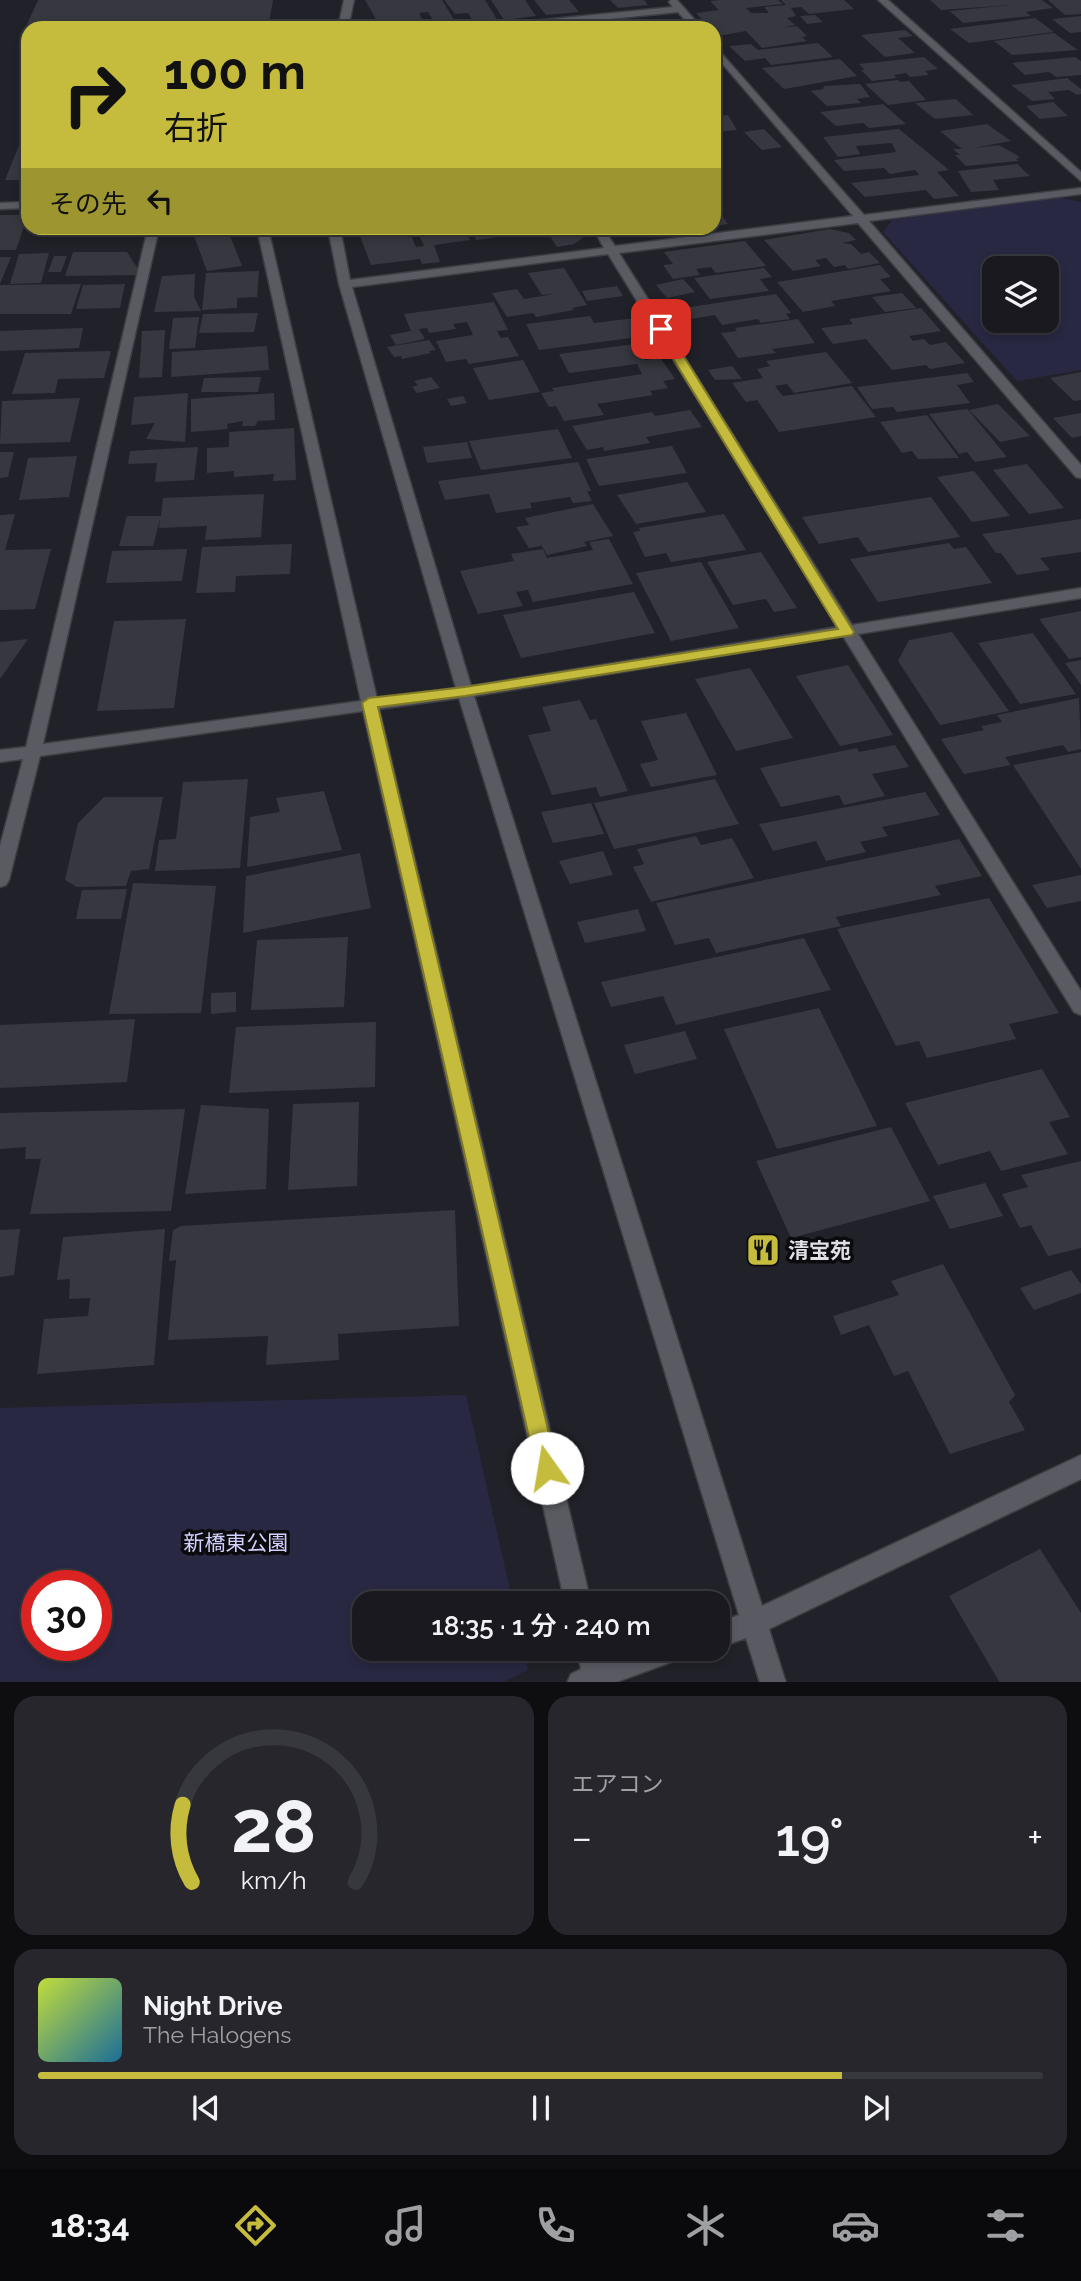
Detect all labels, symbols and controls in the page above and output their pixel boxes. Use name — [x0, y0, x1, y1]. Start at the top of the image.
text: 100 m — [164, 43, 306, 100]
icon: right — [49, 49, 140, 140]
text: 右折 — [164, 109, 228, 146]
icon: left — [141, 182, 179, 220]
text: その先 — [49, 189, 127, 219]
map controls — [982, 256, 1059, 333]
button: layers — [982, 256, 1059, 333]
pin — [631, 299, 691, 359]
icon: arrive — [642, 310, 680, 348]
restaurant icon: 清宝苑 — [744, 1231, 782, 1269]
place label: 清宝苑 — [788, 1238, 851, 1263]
position arrow — [510, 1431, 584, 1505]
park label: 新橋東公園 — [184, 1530, 289, 1555]
speed limit sign: 30 — [21, 1570, 112, 1661]
text: 18:35 · 1 分 · 240 m — [431, 1611, 651, 1641]
text: エアコン — [572, 1770, 664, 1797]
text: 28 — [231, 1784, 316, 1869]
text: 19° — [776, 1807, 844, 1868]
text: − — [572, 1815, 592, 1860]
text: + — [1027, 1815, 1043, 1860]
text: km/h — [241, 1864, 307, 1894]
text: Night Drive — [143, 1991, 282, 2021]
text: The Halogens — [143, 2021, 291, 2048]
icon: previous — [187, 2089, 225, 2127]
icon: pause — [522, 2089, 560, 2127]
icon: next — [857, 2089, 895, 2127]
icon: directions — [231, 2201, 280, 2250]
icon: music — [381, 2201, 430, 2250]
icon: phone — [531, 2201, 580, 2250]
icon: climate — [681, 2201, 730, 2250]
icon: car — [831, 2201, 880, 2250]
icon: filters — [981, 2201, 1030, 2250]
text: 18:34 — [51, 2207, 130, 2244]

